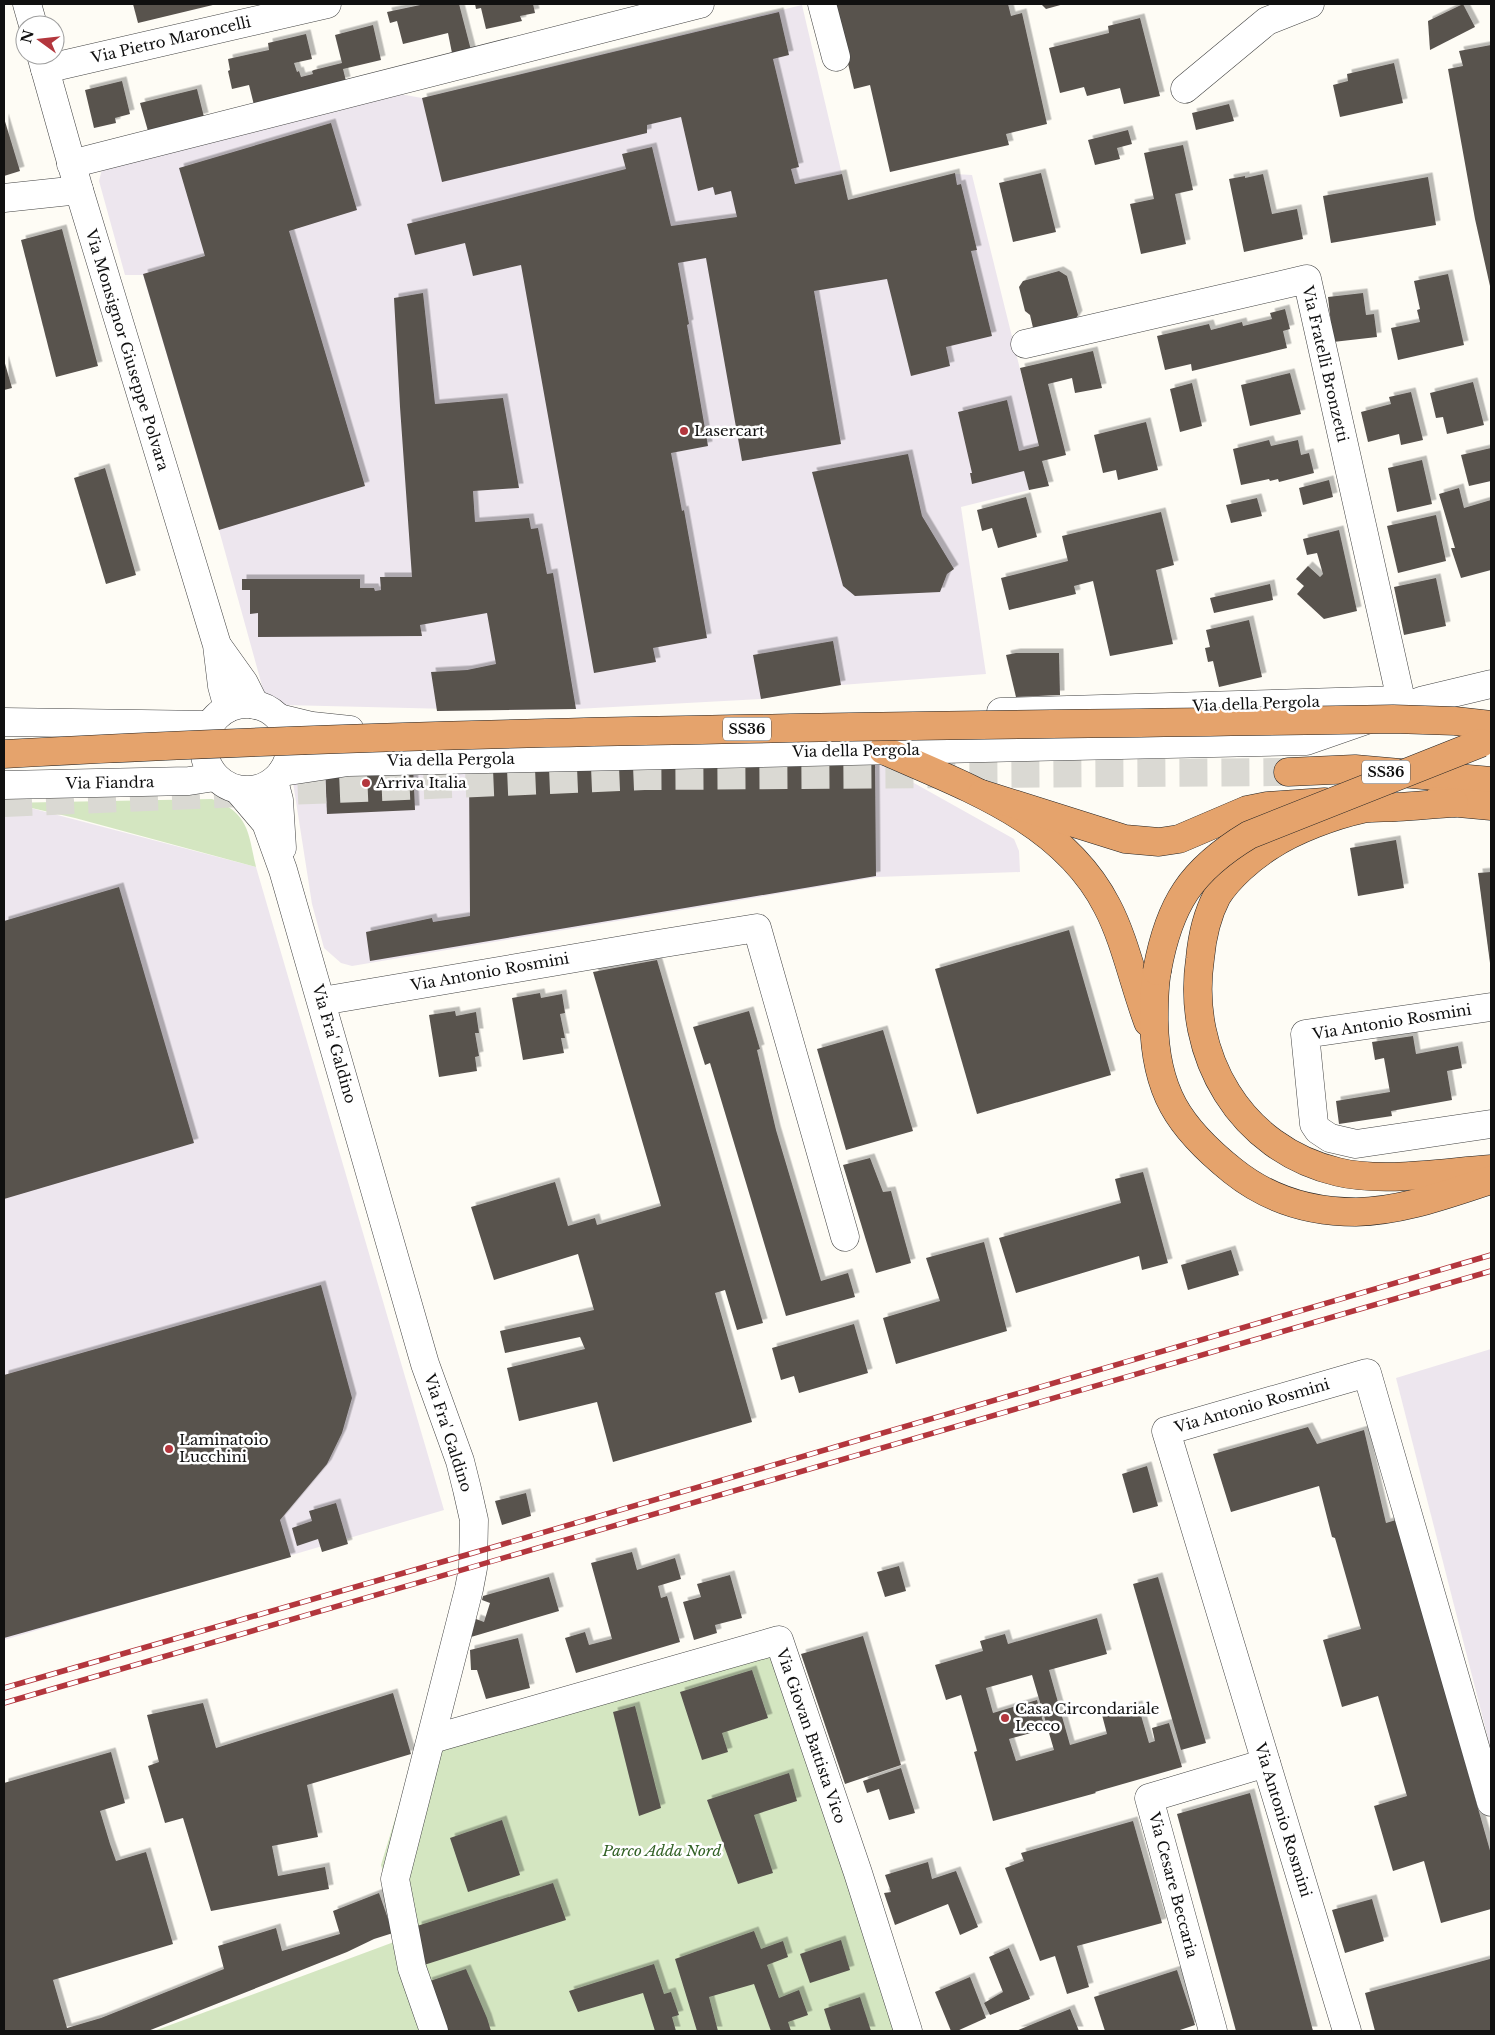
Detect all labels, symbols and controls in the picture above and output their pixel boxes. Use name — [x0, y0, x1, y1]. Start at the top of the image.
street label: Via Pietro Maroncelli — [88, 12, 253, 67]
north arrow — [15, 15, 65, 65]
text: N — [17, 28, 38, 45]
street label: Via Monsignor Giuseppe Polvara — [81, 226, 174, 474]
street label: Via Fratelli Bronzetti — [1298, 283, 1353, 444]
place label: Lasercart — [694, 421, 765, 440]
marker: Lasercart — [678, 425, 690, 437]
street label: Via della Pergola — [1191, 692, 1321, 715]
road number: SS36 — [723, 718, 771, 741]
street label: Via della Pergola — [791, 740, 921, 761]
street label: Via della Pergola — [386, 749, 516, 770]
road number: SS36 — [1362, 760, 1410, 784]
street label: Via Fiandra — [65, 772, 155, 793]
place label: Arriva Italia — [375, 773, 467, 792]
marker: Arriva Italia — [360, 777, 372, 789]
street label: Via Antonio Rosmini — [408, 948, 571, 995]
street label: Via Fra' Galdino — [308, 981, 361, 1106]
street label: Via Antonio Rosmini — [1310, 1000, 1473, 1044]
street label: Via Fra' Galdino — [420, 1370, 477, 1494]
street label: Via Antonio Rosmini — [1171, 1374, 1332, 1437]
place label: Laminatoio Lucchini — [179, 1430, 269, 1466]
marker: Laminatoio Lucchini — [163, 1443, 175, 1455]
street label: Via Giovan Battista Vico — [772, 1645, 850, 1826]
place label: Casa Circondariale Lecco — [1015, 1699, 1159, 1735]
marker: Casa Circondariale Lecco — [999, 1712, 1011, 1724]
street label: Via Antonio Rosmini — [1251, 1739, 1316, 1899]
street label: Via Cesare Beccaria — [1145, 1809, 1202, 1960]
park label: Parco Adda Nord — [602, 1841, 721, 1860]

